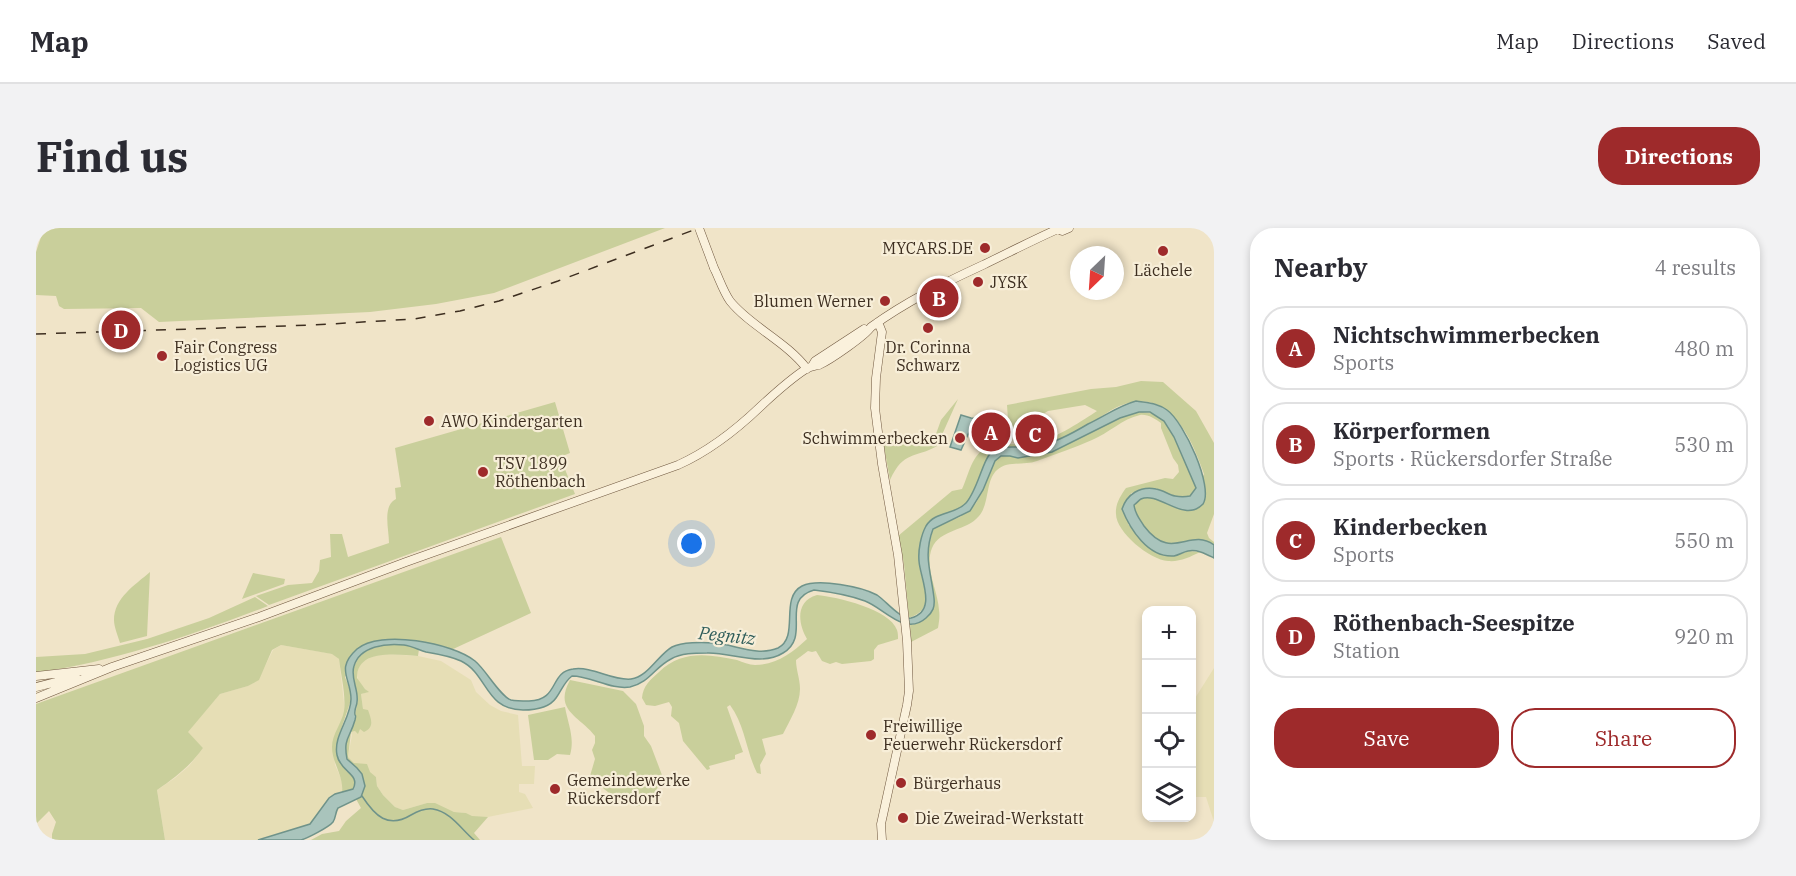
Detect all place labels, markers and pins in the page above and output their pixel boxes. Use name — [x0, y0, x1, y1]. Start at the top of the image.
place label: MYCARS.DE — [882, 238, 973, 258]
marker: MYCARS.DE — [978, 241, 992, 255]
marker: Lächele — [1156, 244, 1170, 258]
place label: Lächele — [1134, 260, 1192, 280]
place label: JYSK — [990, 272, 1028, 292]
marker: JYSK — [971, 275, 985, 289]
pin: B — [920, 276, 958, 320]
place label: Blumen Werner — [753, 291, 873, 311]
marker: Blumen Werner — [878, 294, 892, 308]
pin: D — [102, 308, 140, 352]
marker: Dr. Corinna Schwarz — [921, 321, 935, 335]
place label: Fair Congress Logistics UG — [174, 337, 277, 375]
place label: Dr. Corinna Schwarz — [885, 337, 971, 375]
marker: Fair Congress Logistics UG — [155, 349, 169, 363]
pin: A — [972, 410, 1010, 454]
place label: AWO Kindergarten — [441, 411, 583, 431]
pin: C — [1016, 412, 1054, 456]
marker: AWO Kindergarten — [422, 414, 436, 428]
place label: Schwimmerbecken — [802, 428, 948, 448]
marker: Schwimmerbecken — [953, 431, 967, 445]
place label: TSV 1899 Röthenbach — [495, 453, 586, 491]
marker: TSV 1899 Röthenbach — [476, 465, 490, 479]
place label: Freiwillige Feuerwehr Rückersdorf — [883, 716, 1063, 754]
marker: Freiwillige Feuerwehr Rückersdorf — [864, 728, 878, 742]
place label: Gemeindewerke Rückersdorf — [567, 770, 690, 808]
place label: Bürgerhaus — [913, 773, 1001, 793]
marker: Bürgerhaus — [894, 776, 908, 790]
marker: Gemeindewerke Rückersdorf — [548, 782, 562, 796]
place label: Die Zweirad-Werkstatt — [915, 808, 1084, 828]
marker: Die Zweirad-Werkstatt — [896, 811, 910, 825]

